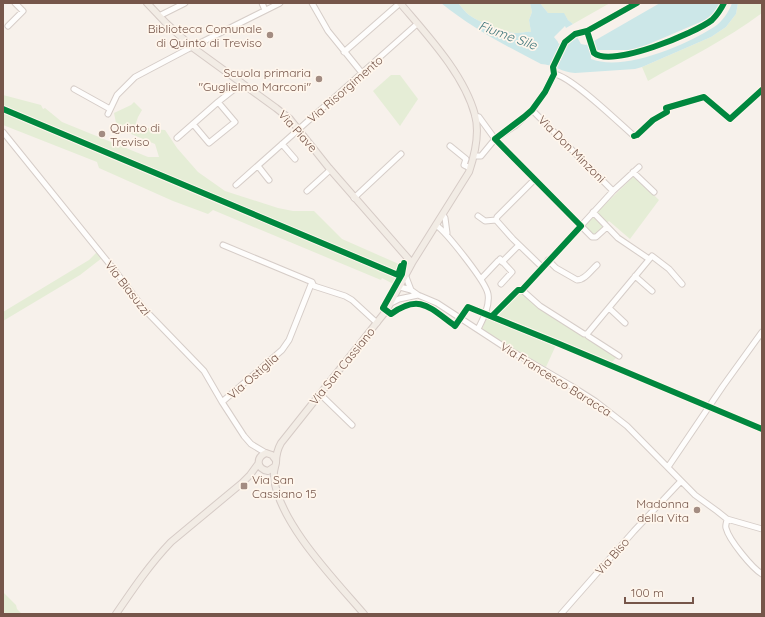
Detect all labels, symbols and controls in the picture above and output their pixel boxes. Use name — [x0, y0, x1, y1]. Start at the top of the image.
water label: Fiume Sile — [477, 17, 540, 53]
place label: Biblioteca Comunale di Quinto di Treviso — [148, 21, 262, 50]
marker: Biblioteca Comunale di Quinto di Treviso — [265, 30, 275, 40]
street label: Via Risorgimento — [304, 52, 386, 126]
place label: Scuola primaria "Guglielmo Marconi" — [198, 65, 311, 94]
marker: Scuola primaria "Guglielmo Marconi" — [314, 74, 324, 84]
street label: Via Piave — [275, 107, 321, 155]
street label: Via Don Minzoni — [535, 112, 609, 186]
place label: Quinto di Treviso — [110, 120, 160, 149]
marker: Quinto di Treviso — [97, 129, 107, 139]
street label: Via Biasuzzi — [102, 258, 154, 318]
street label: Via San Cassiano — [306, 324, 378, 408]
street label: Via Francesco Baracca — [498, 339, 614, 419]
street label: Via Ostiglia — [224, 350, 282, 402]
place label: Via San Cassiano 15 — [252, 472, 317, 501]
marker: Via San Cassiano 15 — [239, 481, 249, 491]
place label: Madonna della Vita — [636, 496, 689, 525]
marker: Madonna della Vita — [692, 505, 702, 515]
street label: Via Biso — [592, 534, 632, 578]
scale bar — [625, 579, 693, 605]
text: 100 m — [631, 585, 664, 600]

